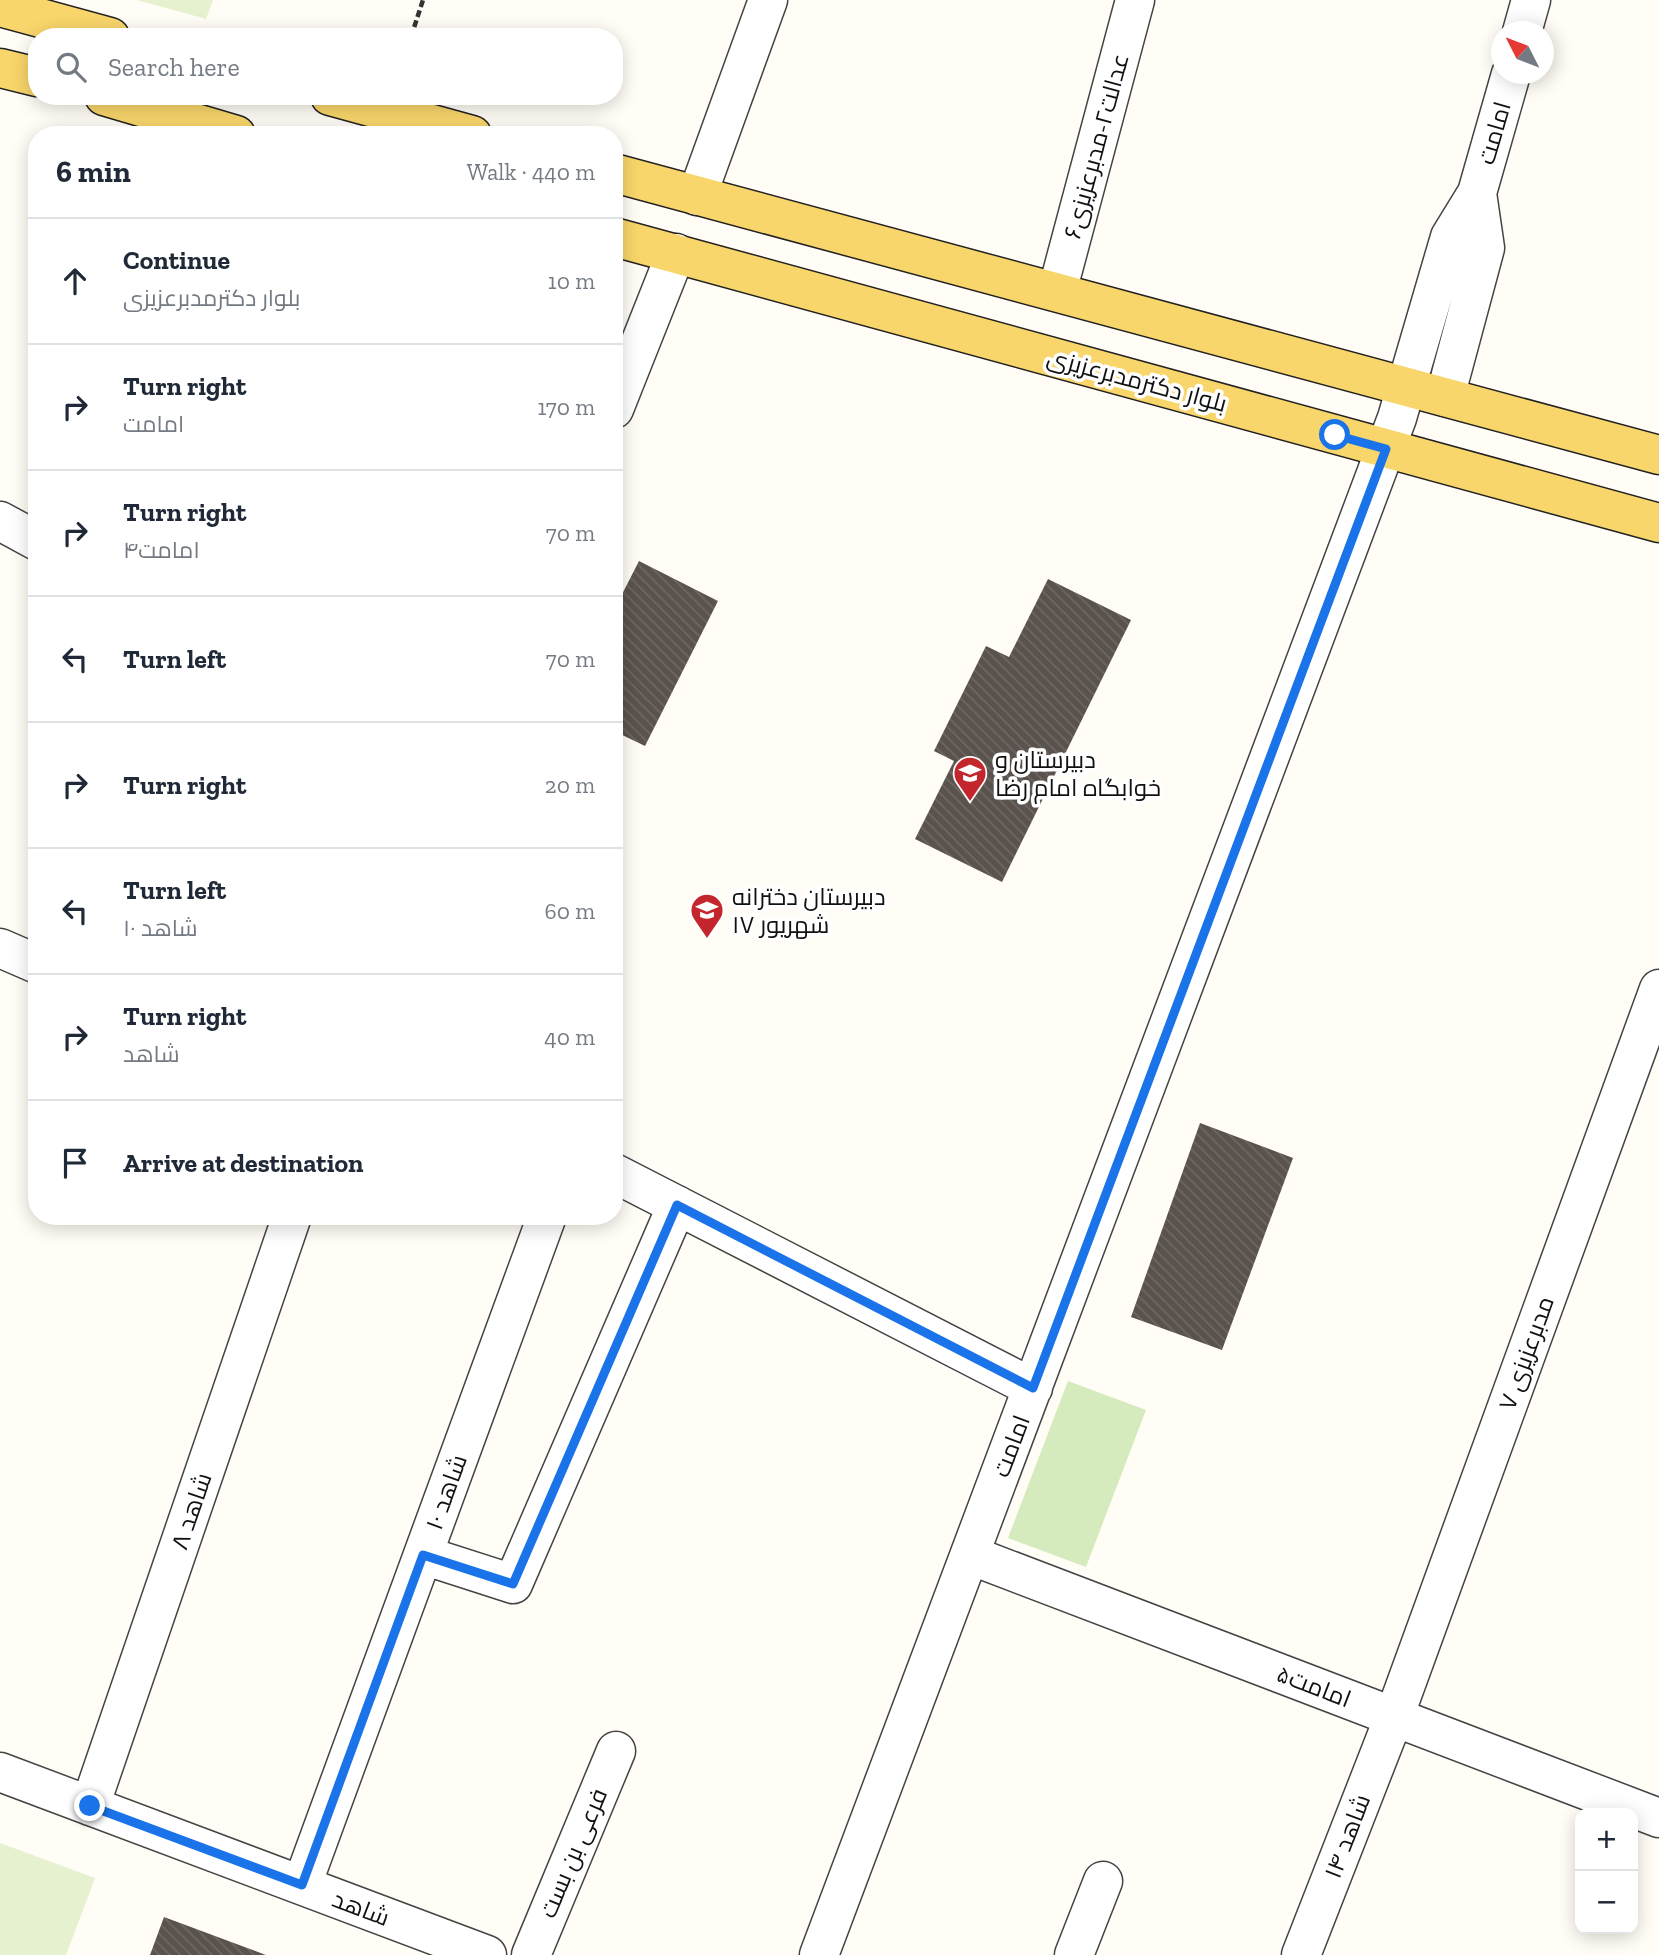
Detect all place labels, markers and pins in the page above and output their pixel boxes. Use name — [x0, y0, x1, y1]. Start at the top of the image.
place label: دبیرستان و خوابگاه امام رضا — [995, 745, 1161, 804]
school or university icon: دبیرستان و خوابگاه امام رضا — [951, 754, 989, 803]
place label: دبیرستان دخترانه ۱۷ شهریور — [732, 882, 886, 939]
school or university icon: دبیرستان دخترانه ۱۷ شهریور — [688, 891, 726, 940]

